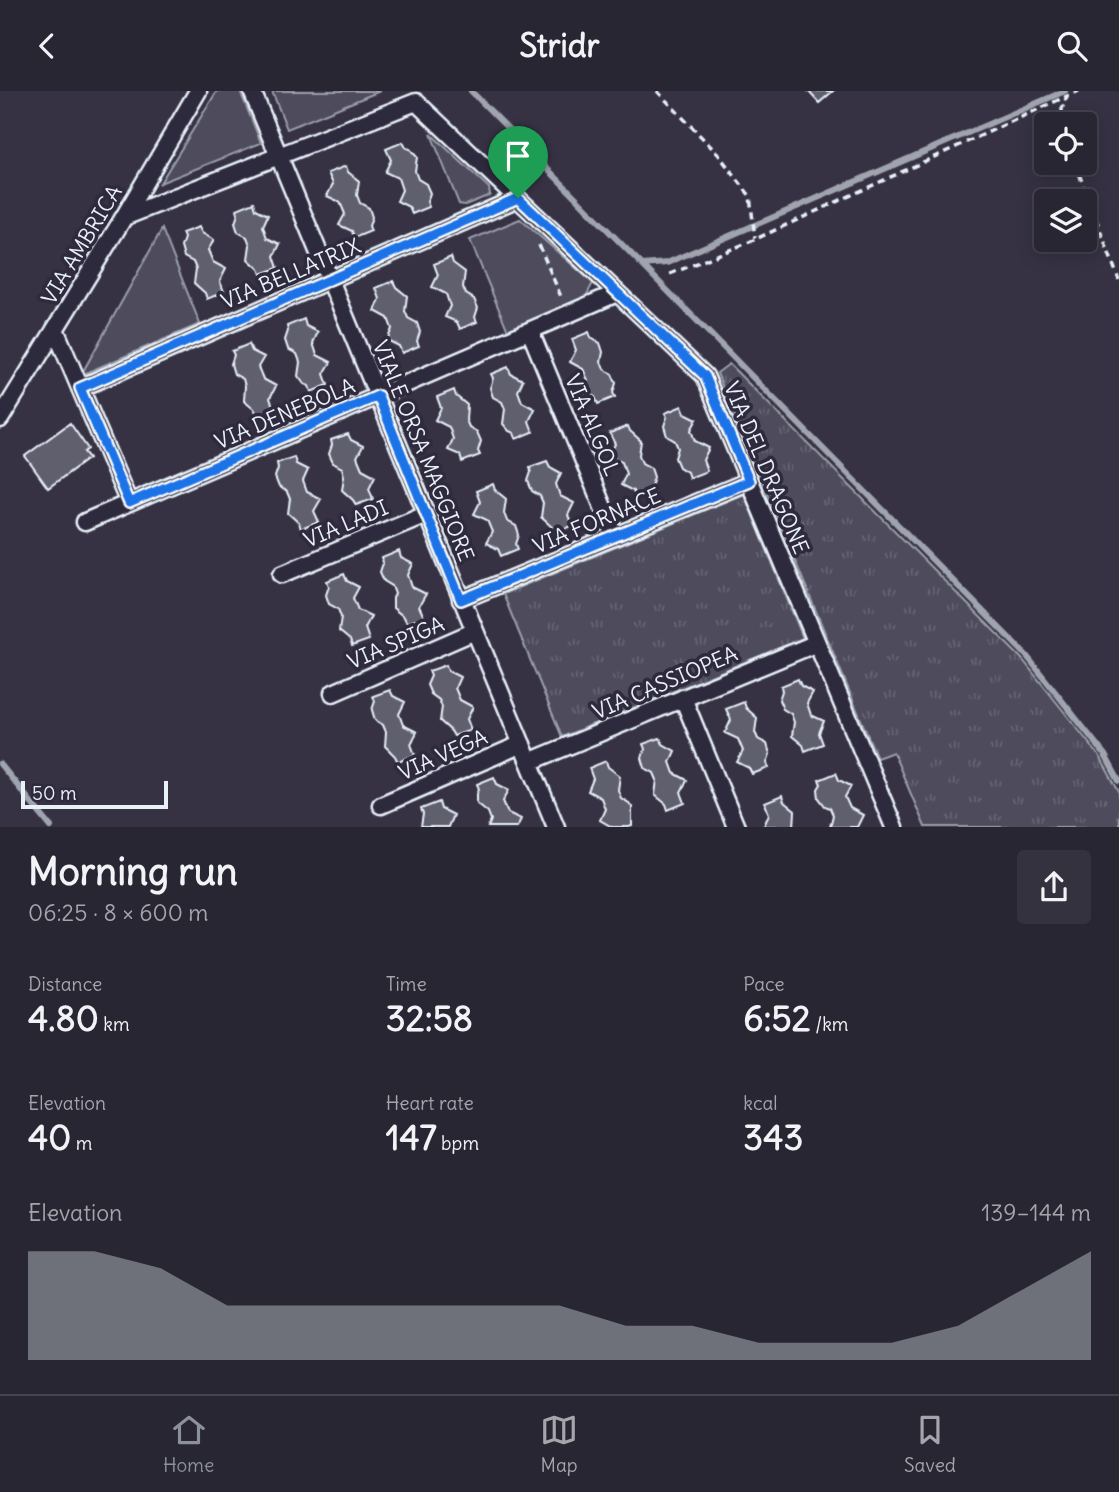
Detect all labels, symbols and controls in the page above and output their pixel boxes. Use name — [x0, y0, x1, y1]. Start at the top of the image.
text: Stridr — [519, 25, 600, 66]
icon: back — [28, 27, 66, 65]
icon: search — [1053, 27, 1091, 65]
map controls — [1034, 112, 1097, 252]
button: locate — [1034, 112, 1097, 175]
pin — [488, 126, 548, 198]
icon: arrive — [499, 137, 537, 175]
street label: VIA AMBRICA — [35, 180, 128, 309]
button: layers — [1034, 189, 1097, 252]
street label: VIA BELLATRIX — [217, 232, 365, 315]
street label: VIALE ORSA MAGGIORE — [367, 336, 480, 565]
street label: VIA ALGOL — [559, 370, 626, 480]
street label: VIA DENEBOLA — [211, 372, 359, 455]
street label: VIA DEL DRAGONE — [718, 378, 815, 558]
street label: VIA FORNACE — [529, 482, 665, 560]
street label: VIA LADI — [299, 494, 392, 553]
street label: VIA SPIGA — [343, 610, 448, 675]
street label: VIA CASSIOPEA — [588, 640, 741, 725]
street label: VIA VEGA — [394, 723, 491, 786]
scale bar — [21, 778, 168, 810]
text: 50 m — [32, 781, 77, 805]
text: Morning run — [28, 848, 238, 895]
button: share — [1017, 850, 1091, 924]
text: 06:25 · 8 × 600 m — [28, 898, 208, 927]
text: Distance — [28, 972, 102, 996]
text: Time — [386, 972, 427, 996]
text: Pace — [743, 972, 785, 996]
text: 4.80 — [28, 996, 99, 1040]
text: 32:58 — [386, 996, 473, 1040]
text: 6:52 — [743, 996, 811, 1040]
text: km — [99, 1012, 130, 1036]
text: /km — [811, 1012, 849, 1036]
text: Elevation — [28, 1091, 106, 1115]
text: Heart rate — [386, 1091, 474, 1115]
text: kcal — [743, 1091, 778, 1115]
text: 40 — [28, 1115, 71, 1159]
text: 147 — [386, 1115, 437, 1159]
text: 343 — [743, 1115, 803, 1159]
text: m — [71, 1131, 92, 1155]
text: bpm — [437, 1131, 479, 1155]
text: Elevation — [28, 1198, 122, 1227]
text: 139–144 m — [981, 1198, 1091, 1227]
tab: Home — [163, 1411, 214, 1477]
tab: Map — [540, 1411, 578, 1477]
tab: Saved — [904, 1411, 956, 1477]

